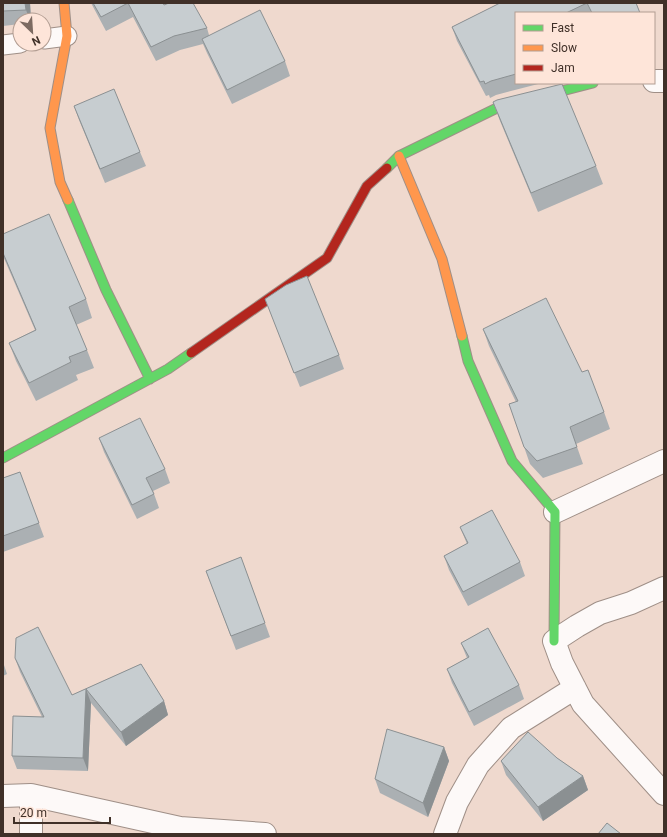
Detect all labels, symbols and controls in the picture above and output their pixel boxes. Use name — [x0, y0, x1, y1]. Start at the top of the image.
north arrow — [12, 12, 52, 52]
legend — [515, 12, 655, 84]
text: Fast — [551, 21, 574, 35]
text: N — [30, 33, 42, 48]
text: Slow — [551, 41, 577, 55]
text: Jam — [551, 61, 575, 75]
scale bar — [14, 799, 110, 825]
text: 20 m — [20, 806, 47, 820]

